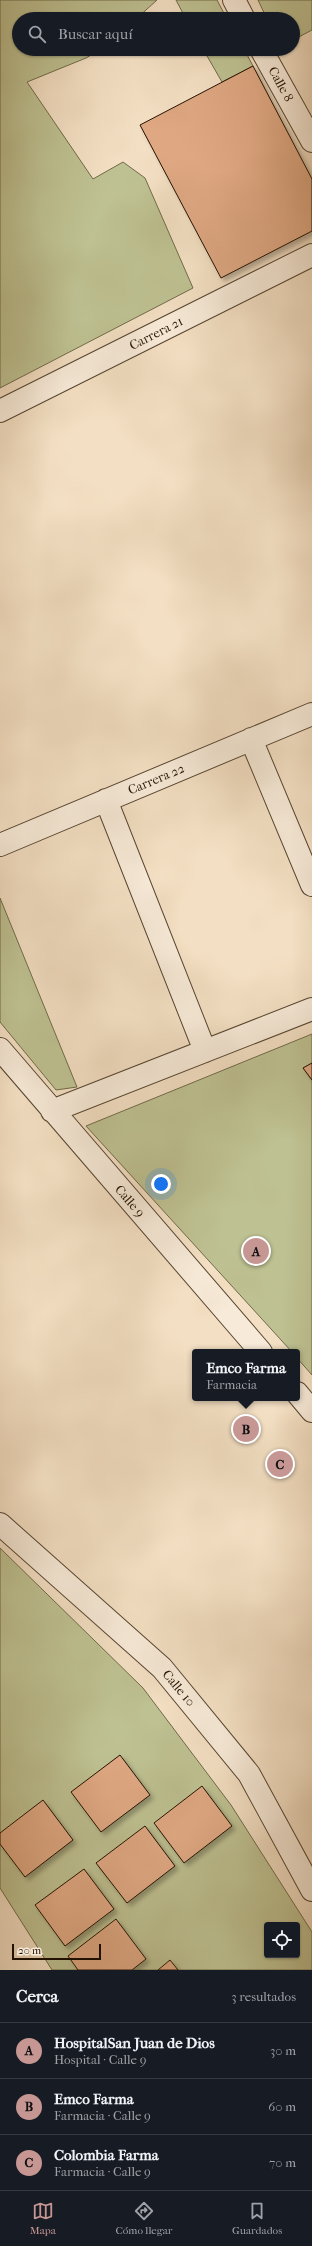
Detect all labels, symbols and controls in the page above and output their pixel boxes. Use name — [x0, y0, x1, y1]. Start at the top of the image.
search box — [12, 12, 300, 56]
icon: search — [26, 23, 48, 45]
text: Buscar aquí — [58, 25, 133, 43]
street label: Calle 8 — [265, 64, 297, 104]
street label: Carrera 21 — [127, 313, 185, 353]
street label: Carrera 22 — [126, 760, 187, 798]
your location — [151, 1174, 171, 1194]
street label: Calle 9 — [112, 1182, 148, 1220]
pin: A — [243, 1236, 269, 1266]
popup — [192, 1349, 300, 1401]
text: Emco Farma — [206, 1359, 286, 1377]
text: Farmacia — [206, 1377, 257, 1392]
pin: B — [233, 1414, 259, 1444]
pin: C — [267, 1449, 293, 1479]
street label: Calle 10 — [159, 1667, 199, 1709]
map controls — [264, 1922, 300, 1958]
button: locate — [264, 1922, 300, 1958]
scale bar — [12, 1942, 101, 1961]
text: 20 m — [18, 1944, 41, 1957]
text: Cerca — [16, 1986, 58, 2006]
text: 3 resultados — [231, 1989, 296, 2004]
text: HospitalSan Juan de Dios — [54, 2034, 215, 2052]
text: A — [25, 2043, 33, 2058]
text: 30 m — [270, 2043, 296, 2058]
text: Hospital · Calle 9 — [54, 2052, 147, 2067]
text: Emco Farma — [54, 2090, 134, 2108]
text: B — [25, 2099, 33, 2114]
text: 60 m — [268, 2099, 296, 2114]
text: Farmacia · Calle 9 — [54, 2108, 151, 2123]
text: Colombia Farma — [54, 2146, 159, 2164]
text: C — [25, 2155, 33, 2170]
text: 70 m — [269, 2155, 296, 2170]
text: Farmacia · Calle 9 — [54, 2164, 151, 2179]
tab: Mapa — [30, 2200, 56, 2237]
tab: Cómo llegar — [115, 2200, 172, 2237]
tab: Guardados — [232, 2200, 282, 2237]

